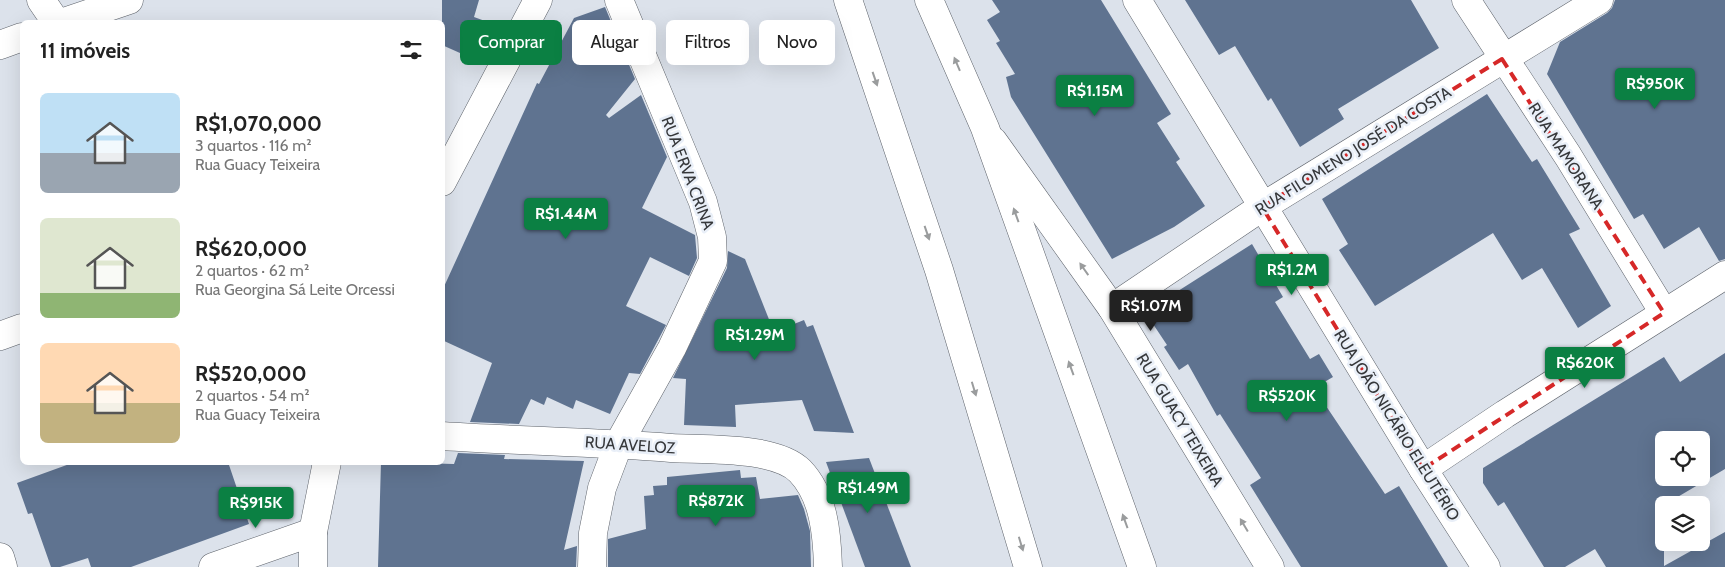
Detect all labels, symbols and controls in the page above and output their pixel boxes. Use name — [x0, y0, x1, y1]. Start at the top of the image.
chip: Comprar — [460, 20, 562, 65]
chip: Alugar — [572, 20, 656, 65]
chip: Filtros — [666, 20, 749, 65]
chip: Novo — [759, 20, 835, 65]
icon: filters — [397, 36, 425, 64]
text: 11 imóveis — [40, 38, 130, 63]
one-way arrow — [952, 57, 960, 71]
pin: R$950K — [1614, 68, 1696, 110]
one-way arrow — [871, 72, 879, 87]
pin: R$1.15M — [1049, 74, 1141, 117]
text: R$950K — [1626, 74, 1684, 93]
text: R$1.15M — [1067, 81, 1123, 100]
street label: RUA FILOMENO JOSÉ DA COSTA — [1251, 83, 1455, 219]
street label: RUA MAMORANA — [1524, 99, 1608, 213]
text: R$1,070,000 — [195, 111, 322, 136]
icon: home — [80, 113, 140, 173]
street label: RUA ERVA CRINA — [658, 114, 718, 233]
text: 3 quartos · 116 m² — [195, 136, 312, 155]
text: Rua Guacy Teixeira — [195, 155, 320, 174]
pin: R$1.44M — [520, 198, 612, 240]
text: R$1.44M — [535, 204, 597, 223]
one-way arrow — [1012, 207, 1020, 222]
one-way arrow — [923, 226, 931, 241]
text: R$620,000 — [195, 236, 307, 261]
icon: home — [80, 238, 140, 298]
pin: R$1.2M — [1251, 254, 1333, 296]
text: R$1.2M — [1267, 260, 1317, 279]
text: 2 quartos · 62 m² — [195, 261, 309, 280]
one-way arrow — [1079, 262, 1089, 276]
text: Rua Georgina Sá Leite Orcessi — [195, 280, 395, 299]
pin: R$1.07M — [1105, 290, 1197, 332]
text: R$1.07M — [1120, 296, 1182, 315]
pin: R$1.29M — [709, 318, 801, 361]
text: R$1.29M — [725, 325, 785, 344]
street label: RUA JOÃO NICÁRIO ELEUTÉRIO — [1330, 326, 1464, 524]
pin: R$620K — [1544, 346, 1626, 389]
street label: RUA GUACY TEIXEIRA — [1133, 350, 1227, 490]
text: R$620K — [1556, 353, 1614, 372]
one-way arrow — [1067, 360, 1075, 375]
text: R$520,000 — [195, 361, 306, 386]
icon: home — [80, 363, 140, 423]
pin: R$520K — [1246, 380, 1328, 422]
one-way arrow — [971, 381, 979, 396]
text: 2 quartos · 54 m² — [195, 386, 310, 405]
text: R$520K — [1258, 386, 1316, 405]
text: Rua Guacy Teixeira — [195, 405, 320, 424]
map controls — [1655, 431, 1710, 551]
button: locate — [1655, 431, 1710, 486]
street label: RUA AVELOZ — [584, 432, 676, 458]
pin: R$1.49M — [822, 472, 914, 514]
text: R$1.49M — [838, 478, 898, 497]
pin: R$872K — [675, 484, 757, 527]
pin: R$915K — [215, 486, 297, 529]
text: R$872K — [688, 491, 744, 510]
text: R$915K — [230, 493, 282, 512]
button: layers — [1655, 496, 1710, 551]
one-way arrow — [1121, 513, 1129, 528]
one-way arrow — [1240, 519, 1249, 532]
one-way arrow — [1018, 537, 1026, 552]

